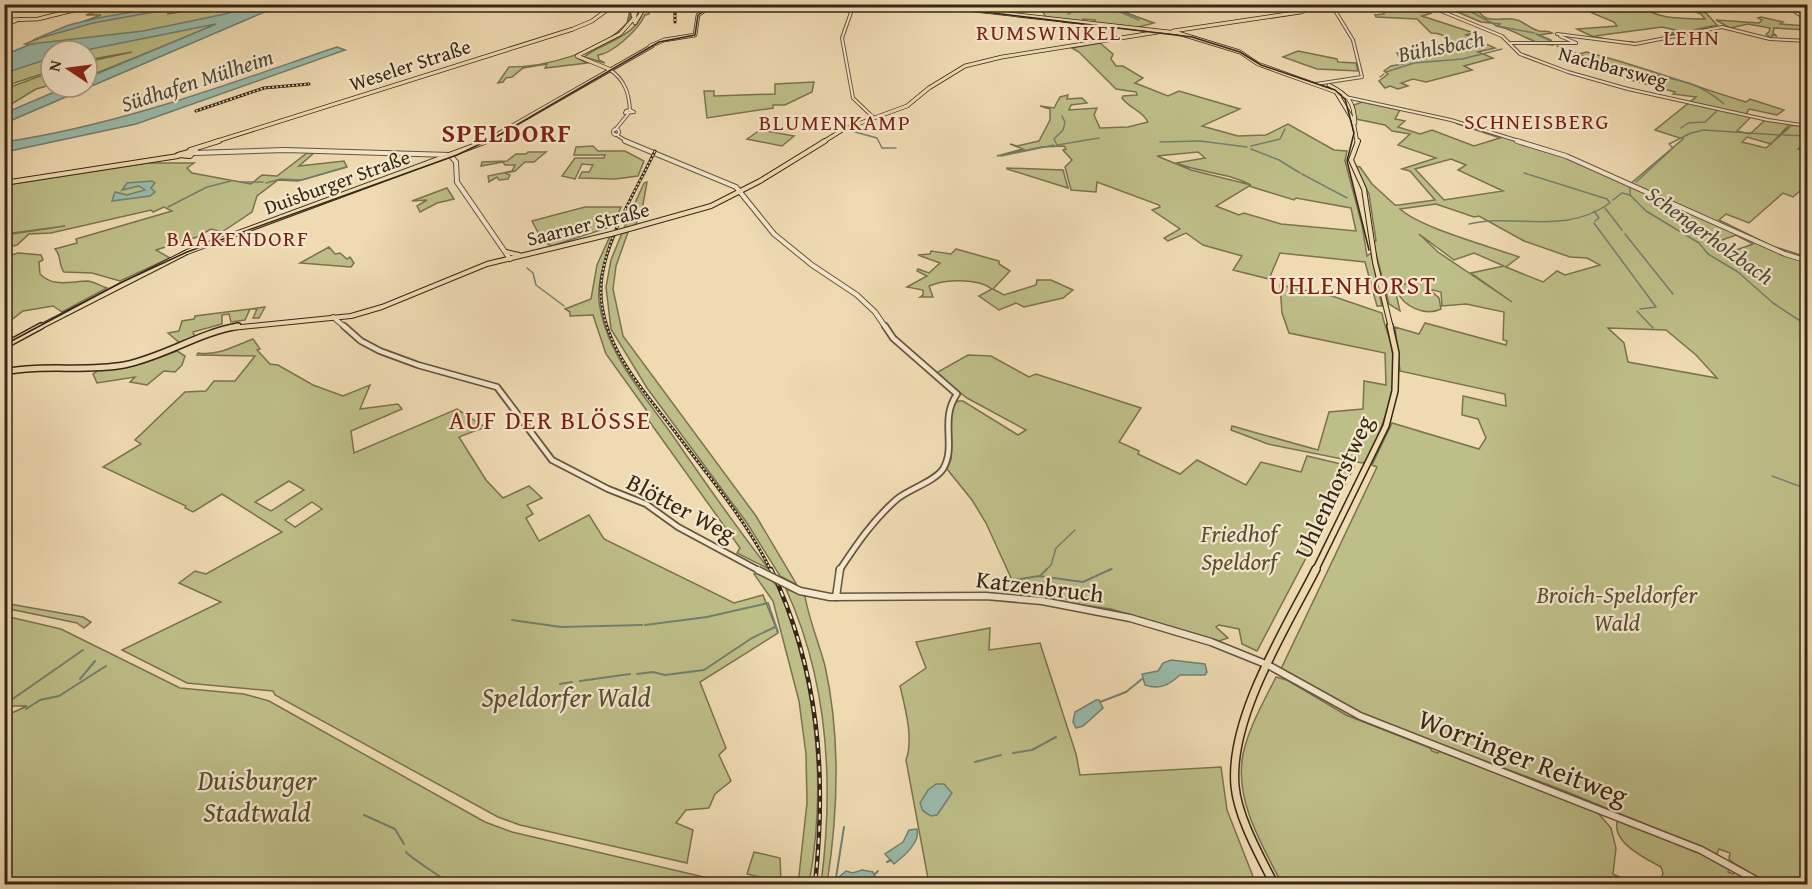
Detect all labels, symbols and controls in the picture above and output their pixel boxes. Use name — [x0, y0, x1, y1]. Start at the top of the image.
district label: RUMSWINKEL — [976, 16, 1122, 48]
district label: LEHN — [1664, 21, 1720, 53]
water label: Bühlsbach — [1394, 22, 1487, 70]
street label: Weseler Straße — [345, 31, 474, 98]
street label: Nachbarsweg — [1556, 38, 1671, 95]
north arrow — [39, 39, 99, 99]
water label: Südhafen Mülheim — [117, 40, 277, 120]
text: N — [41, 57, 67, 74]
district label: SCHNEISBERG — [1464, 105, 1610, 137]
district label: BLUMENKAMP — [759, 106, 911, 138]
district label: SPELDORF — [441, 113, 573, 152]
street label: Duisburger Straße — [260, 142, 414, 221]
water label: Schengerholzbach — [1639, 178, 1781, 292]
street label: Saarner Straße — [523, 194, 652, 253]
district label: BAAKENDORF — [167, 222, 309, 254]
district label: UHLENHORST — [1269, 265, 1437, 304]
district label: AUF DER BLÖSSE — [449, 400, 651, 439]
street label: Uhlenhorstweg — [1285, 409, 1382, 564]
street label: Blötter Weg — [621, 464, 742, 551]
park label: Friedhof Speldorf — [1200, 516, 1282, 579]
street label: Katzenbruch — [974, 561, 1106, 612]
park label: Broich-Speldorfer Wald — [1536, 577, 1698, 640]
park label: Speldorfer Wald — [481, 676, 651, 717]
street label: Worringer Reitweg — [1412, 698, 1634, 815]
park label: Duisburger Stadtwald — [196, 759, 318, 832]

